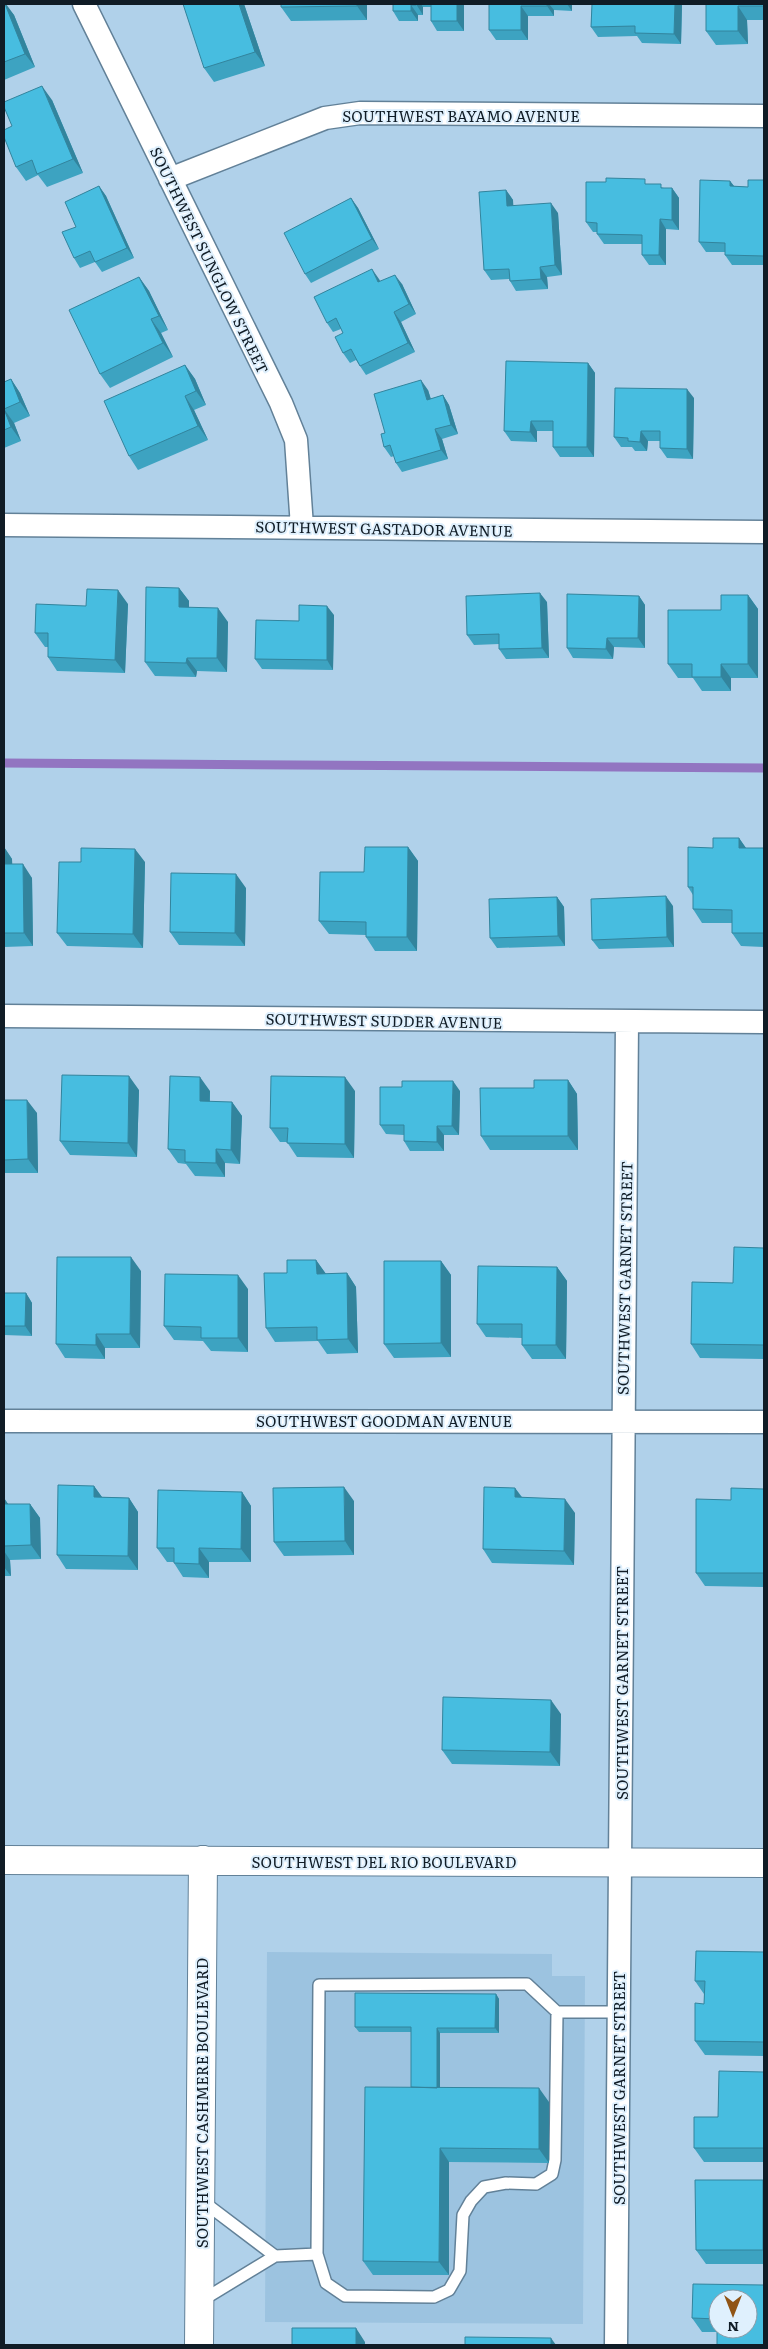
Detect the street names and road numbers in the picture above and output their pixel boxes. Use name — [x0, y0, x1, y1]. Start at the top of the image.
street label: SOUTHWEST BAYAMO AVENUE — [342, 104, 580, 127]
street label: SOUTHWEST SUNGLOW STREET — [145, 143, 275, 377]
street label: SOUTHWEST GASTADOR AVENUE — [255, 514, 513, 542]
street label: SOUTHWEST SUDDER AVENUE — [266, 1006, 502, 1034]
street label: SOUTHWEST GARNET STREET — [610, 1161, 638, 1395]
street label: SOUTHWEST GOODMAN AVENUE — [256, 1409, 512, 1432]
street label: SOUTHWEST GARNET STREET — [610, 1566, 633, 1800]
street label: SOUTHWEST DEL RIO BOULEVARD — [252, 1850, 516, 1873]
street label: SOUTHWEST CASHMERE BOULEVARD — [190, 1958, 213, 2248]
street label: SOUTHWEST GARNET STREET — [607, 1971, 630, 2205]

